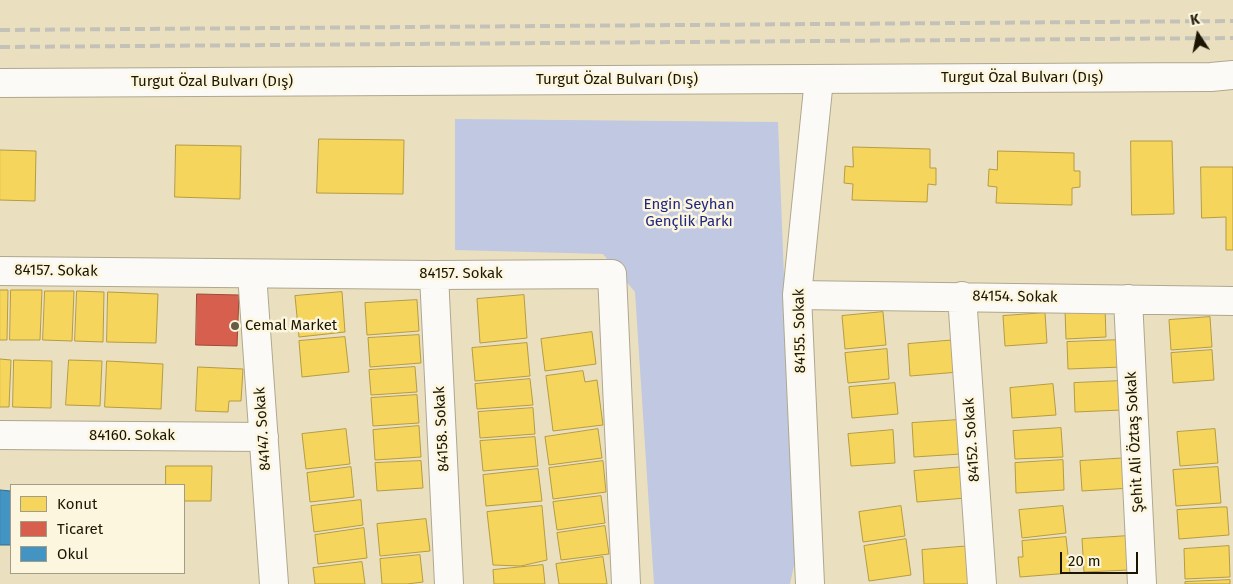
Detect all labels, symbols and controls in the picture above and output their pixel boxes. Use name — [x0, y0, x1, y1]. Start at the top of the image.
north arrow — [1173, 10, 1223, 60]
text: K — [1189, 11, 1201, 29]
street label: Turgut Özal Bulvarı (Dış) — [941, 69, 1103, 87]
street label: Turgut Özal Bulvarı (Dış) — [536, 71, 698, 89]
street label: Turgut Özal Bulvarı (Dış) — [131, 73, 293, 91]
park label: Engin Seyhan Gençlik Parkı — [644, 196, 734, 231]
street label: 84157. Sokak — [14, 261, 98, 281]
street label: 84157. Sokak — [419, 265, 503, 283]
street label: 84154. Sokak — [972, 287, 1058, 307]
street label: 84155. Sokak — [790, 289, 810, 373]
place label: Cemal Market — [245, 317, 337, 335]
marker: Cemal Market — [229, 320, 241, 332]
street label: Şehit Ali Öztaş Sokak — [1122, 371, 1148, 513]
street label: 84147. Sokak — [251, 386, 275, 472]
street label: 84158. Sokak — [431, 386, 453, 472]
street label: 84152. Sokak — [960, 397, 984, 483]
street label: 84160. Sokak — [89, 427, 175, 445]
legend — [10, 484, 185, 574]
text: Konut — [57, 495, 97, 513]
text: Ticaret — [57, 520, 103, 538]
scale bar — [1063, 542, 1140, 574]
text: Okul — [57, 545, 88, 563]
text: 20 m — [1068, 552, 1101, 570]

